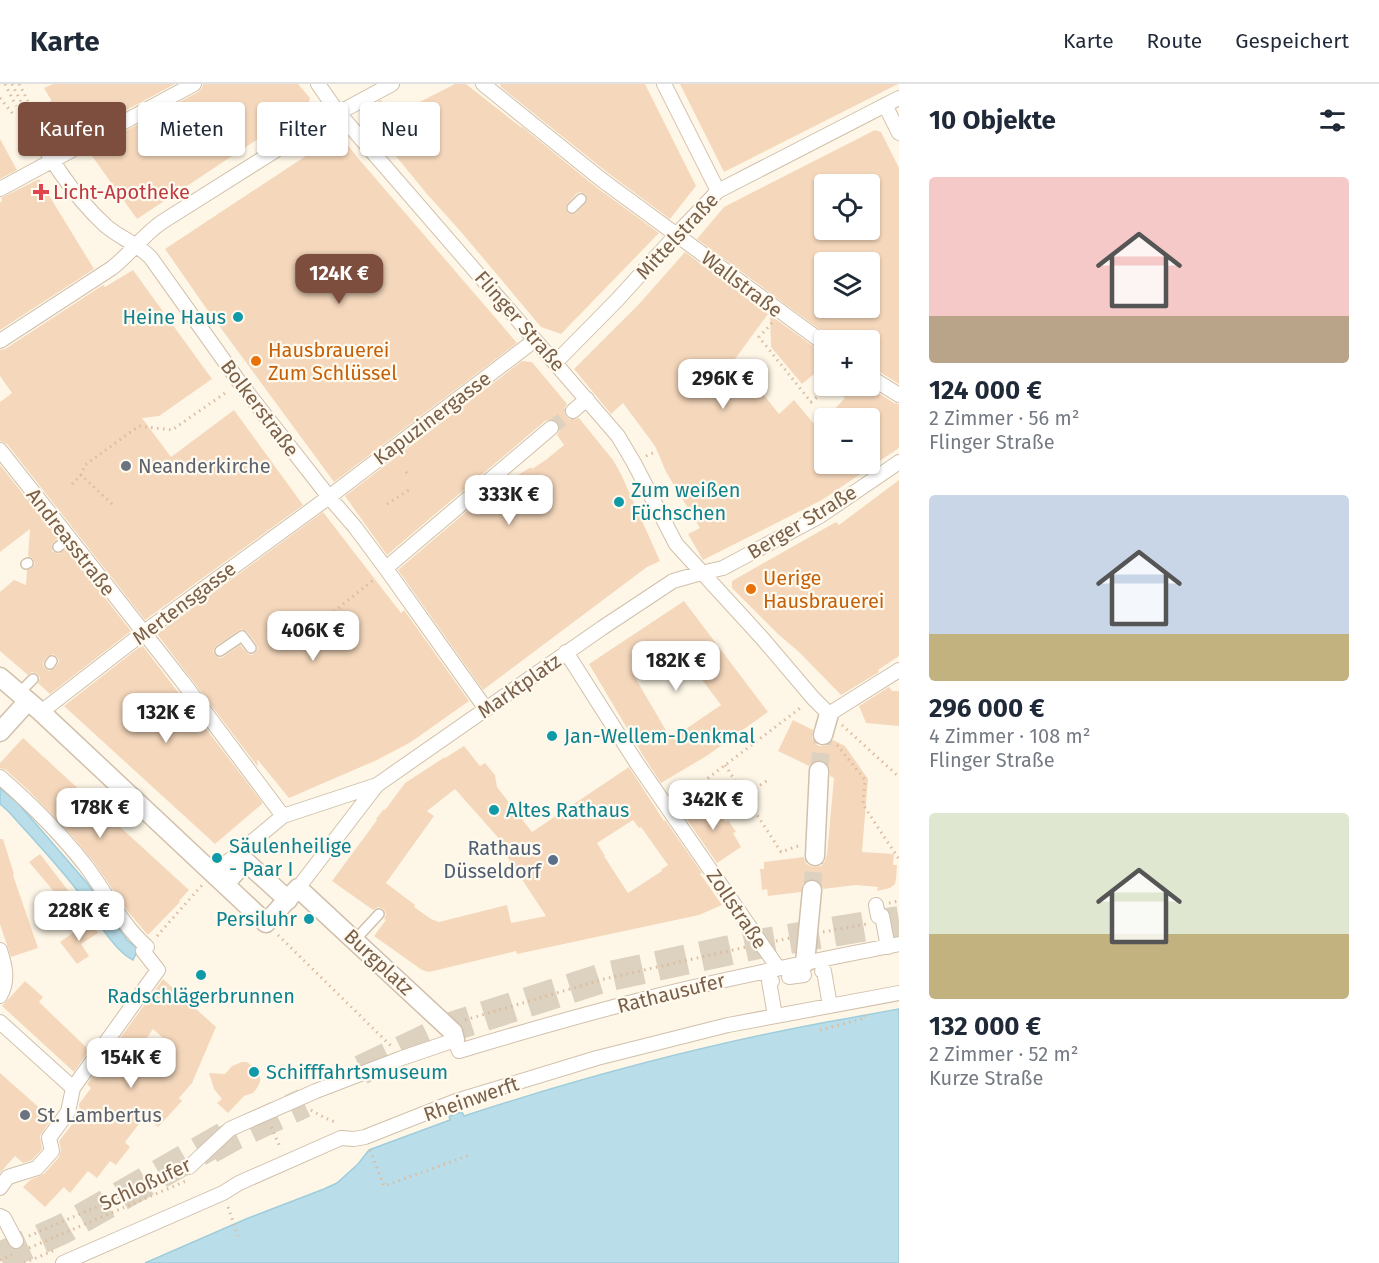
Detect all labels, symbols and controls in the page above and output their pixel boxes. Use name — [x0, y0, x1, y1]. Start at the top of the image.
text: Karte — [30, 25, 100, 58]
text: Karte — [1063, 28, 1114, 54]
text: Route — [1147, 28, 1202, 54]
text: Gespeichert — [1235, 28, 1349, 54]
chip: Kaufen — [18, 102, 126, 156]
chip: Mieten — [138, 102, 245, 156]
chip: Filter — [257, 102, 348, 156]
chip: Neu — [360, 102, 440, 156]
icon: filters — [1316, 104, 1349, 137]
text: 10 Objekte — [929, 105, 1056, 136]
map controls — [814, 174, 880, 474]
button: locate — [814, 174, 880, 240]
place label: Licht-Apotheke — [53, 180, 190, 204]
marker: Licht-Apotheke — [34, 185, 48, 199]
street label: Mittelstraße — [631, 188, 723, 284]
icon: home — [1085, 216, 1193, 324]
street label: Wallstraße — [697, 246, 787, 322]
button: layers — [814, 252, 880, 318]
pin: 124K € — [290, 254, 388, 305]
text: 124K € — [309, 261, 369, 285]
street label: Flinger Straße — [470, 266, 570, 376]
place label: Heine Haus — [122, 305, 226, 329]
marker: Heine Haus — [231, 310, 245, 324]
button: + — [814, 330, 880, 396]
place label: Hausbrauerei Zum Schlüssel — [268, 338, 397, 385]
marker: Hausbrauerei Zum Schlüssel — [249, 354, 263, 368]
street label: Bolkerstraße — [216, 355, 304, 461]
pin: 296K € — [674, 359, 772, 410]
street label: Kapuzinergasse — [369, 366, 495, 470]
text: 296K € — [692, 366, 754, 390]
text: 124 000 € — [929, 375, 1042, 406]
text: 2 Zimmer · 56 m² — [929, 406, 1080, 430]
button: − — [814, 408, 880, 474]
text: Flinger Straße — [929, 430, 1055, 454]
place label: Neanderkirche — [138, 454, 271, 478]
marker: Neanderkirche — [119, 459, 133, 473]
pin: 333K € — [460, 475, 558, 526]
place label: Zum weißen Füchschen — [631, 478, 740, 525]
street label: Berger Straße — [743, 480, 861, 564]
text: 333K € — [479, 482, 539, 506]
street label: Andreasstraße — [22, 483, 120, 601]
marker: Zum weißen Füchschen — [612, 495, 626, 509]
icon: home — [1085, 534, 1193, 642]
street label: Mertensgasse — [128, 556, 240, 650]
place label: Uerige Hausbrauerei — [763, 566, 884, 613]
marker: Uerige Hausbrauerei — [744, 582, 758, 596]
pin: 406K € — [264, 611, 362, 662]
text: 406K € — [281, 618, 345, 642]
pin: 182K € — [627, 641, 725, 692]
street label: Marktplatz — [473, 648, 565, 723]
text: 182K € — [646, 648, 706, 672]
pin: 132K € — [117, 693, 215, 744]
text: 296 000 € — [929, 693, 1045, 724]
text: 132K € — [136, 700, 196, 724]
place label: Jan-Wellem-Denkmal — [564, 724, 755, 748]
text: 4 Zimmer · 108 m² — [929, 724, 1091, 748]
marker: Jan-Wellem-Denkmal — [545, 729, 559, 743]
text: Flinger Straße — [929, 748, 1055, 772]
pin: 342K € — [664, 780, 762, 831]
text: 342K € — [683, 787, 743, 811]
pin: 178K € — [51, 788, 149, 839]
text: 178K € — [70, 795, 130, 819]
place label: Altes Rathaus — [506, 798, 629, 822]
marker: Altes Rathaus — [487, 803, 501, 817]
place label: Säulenheilige - Paar I — [229, 834, 352, 881]
place label: Rathaus Düsseldorf — [443, 836, 542, 883]
marker: Säulenheilige - Paar I — [210, 851, 224, 865]
icon: home — [1085, 852, 1193, 960]
marker: Rathaus Düsseldorf — [546, 853, 560, 867]
street label: Zollstraße — [702, 865, 772, 953]
pin: 228K € — [30, 891, 128, 942]
text: 228K € — [48, 898, 110, 922]
place label: Persiluhr — [216, 907, 297, 931]
marker: Persiluhr — [302, 912, 316, 926]
street label: Burgplatz — [339, 924, 419, 1000]
marker: Radschlägerbrunnen — [194, 968, 208, 982]
street label: Rathausufer — [615, 968, 728, 1018]
place label: Radschlägerbrunnen — [107, 984, 295, 1008]
text: 132 000 € — [929, 1011, 1041, 1042]
pin: 154K € — [82, 1038, 180, 1089]
text: 2 Zimmer · 52 m² — [929, 1042, 1079, 1066]
text: 154K € — [101, 1045, 161, 1069]
place label: Schifffahrtsmuseum — [266, 1060, 448, 1084]
marker: Schifffahrtsmuseum — [247, 1065, 261, 1079]
text: Kurze Straße — [929, 1066, 1043, 1090]
street label: Rheinwerft — [420, 1071, 522, 1126]
place label: St. Lambertus — [37, 1103, 162, 1127]
marker: St. Lambertus — [18, 1108, 32, 1122]
street label: Schloßufer — [95, 1152, 195, 1216]

